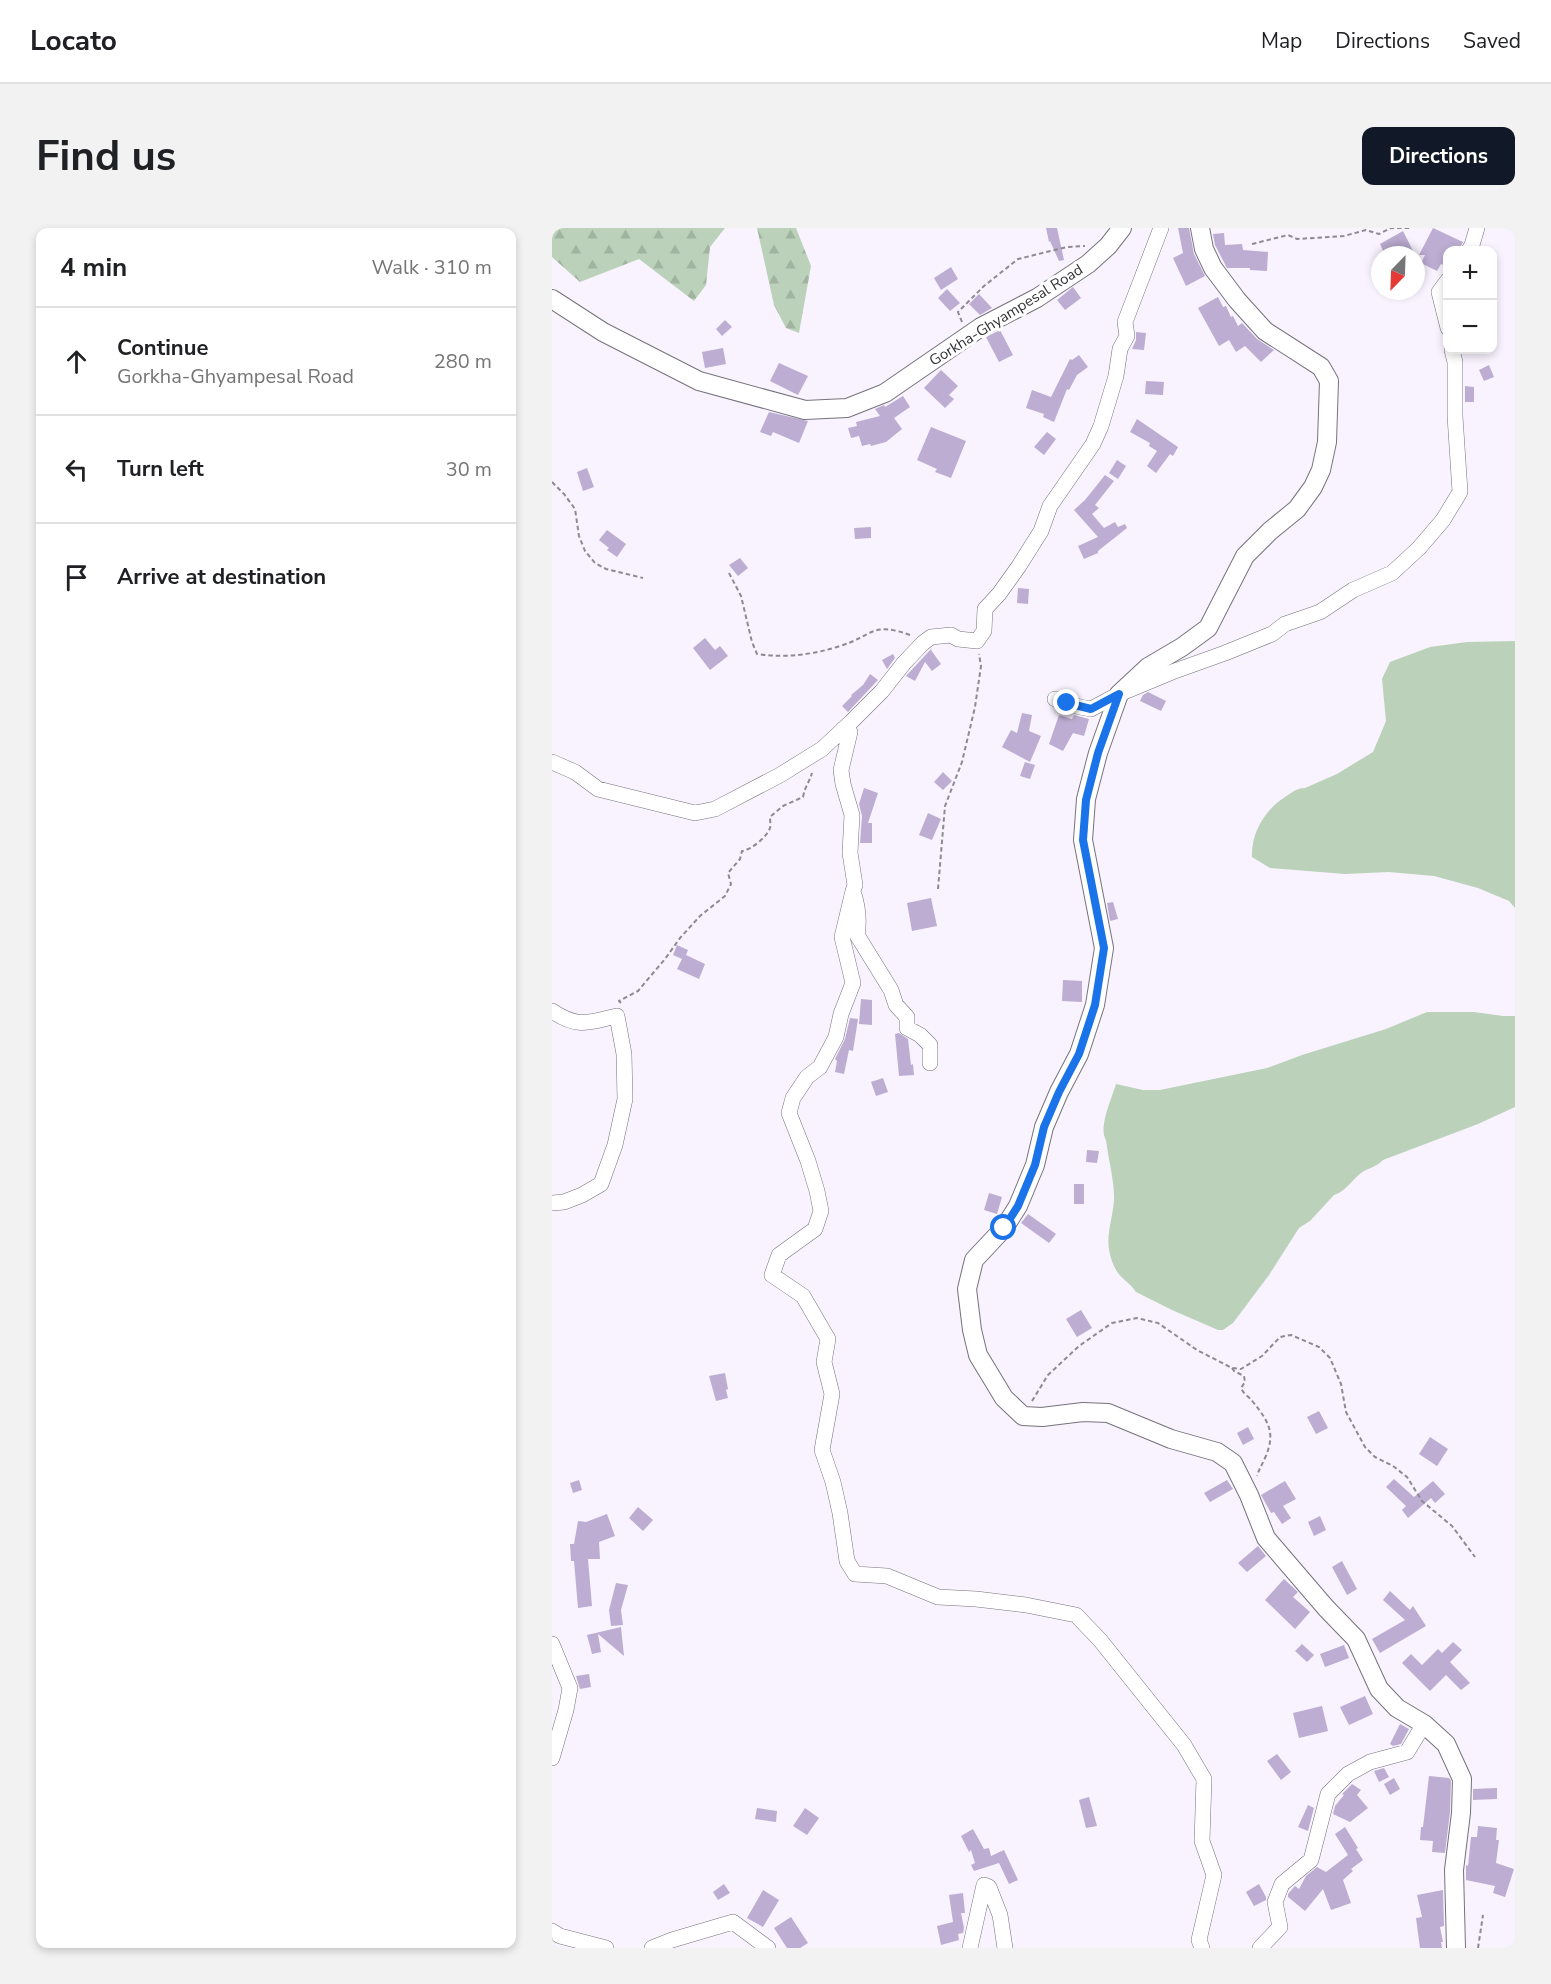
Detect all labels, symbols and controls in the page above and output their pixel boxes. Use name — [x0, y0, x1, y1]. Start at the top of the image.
text: Locato — [30, 22, 117, 60]
text: Map — [1261, 27, 1302, 55]
text: Directions — [1335, 27, 1430, 55]
text: Saved — [1463, 27, 1521, 55]
button: Directions — [1362, 127, 1515, 185]
text: Find us — [36, 128, 176, 185]
north arrow — [1371, 246, 1425, 300]
map controls — [1443, 246, 1497, 354]
button: + — [1443, 246, 1497, 300]
text: 4 min — [60, 250, 127, 285]
text: Walk · 310 m — [372, 254, 492, 281]
street label: Gorkha-Ghyampesal Road — [925, 259, 1087, 371]
button: − — [1443, 300, 1497, 354]
text: Continue — [117, 333, 208, 363]
icon: ahead — [60, 345, 93, 378]
text: 280 m — [434, 348, 492, 375]
text: Gorkha-Ghyampesal Road — [117, 363, 354, 390]
icon: left — [60, 453, 93, 486]
text: Turn left — [117, 454, 204, 484]
text: 30 m — [446, 456, 492, 483]
icon: arrive — [60, 561, 93, 594]
text: Arrive at destination — [117, 562, 326, 592]
route end — [1053, 689, 1079, 715]
route start — [990, 1214, 1016, 1240]

